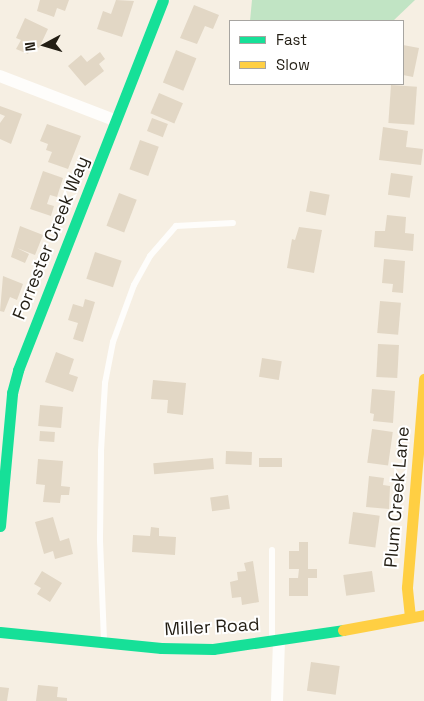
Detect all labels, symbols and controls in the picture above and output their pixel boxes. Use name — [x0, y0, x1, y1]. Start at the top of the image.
north arrow — [20, 20, 70, 70]
legend — [229, 20, 404, 85]
text: Fast — [276, 30, 307, 49]
text: N — [21, 41, 40, 52]
text: Slow — [276, 55, 310, 74]
street label: Forrester Creek Way — [8, 153, 94, 323]
street label: Plum Creek Lane — [380, 425, 414, 569]
street label: Miller Road — [164, 614, 260, 640]

